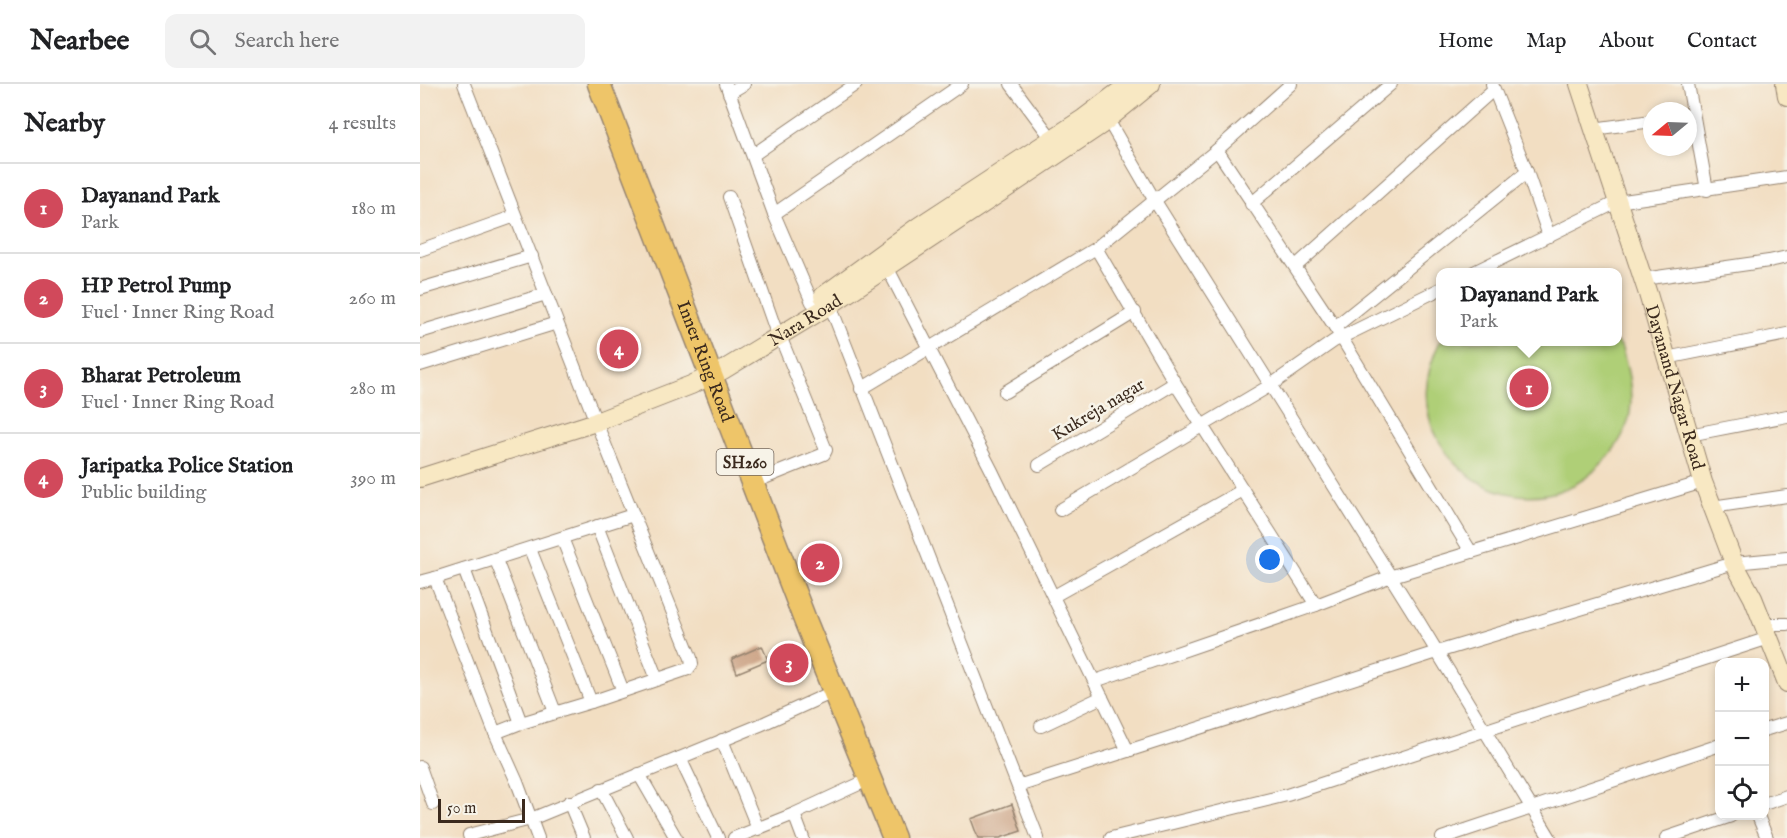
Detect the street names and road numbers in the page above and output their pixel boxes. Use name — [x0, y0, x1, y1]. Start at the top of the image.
street label: Nara Road — [765, 290, 847, 353]
street label: Inner Ring Road — [670, 298, 738, 426]
street label: Dayanand Nagar Road — [1639, 302, 1709, 473]
street label: Kukreja nagar — [1048, 373, 1150, 447]
road number: SH260 — [716, 449, 774, 475]

